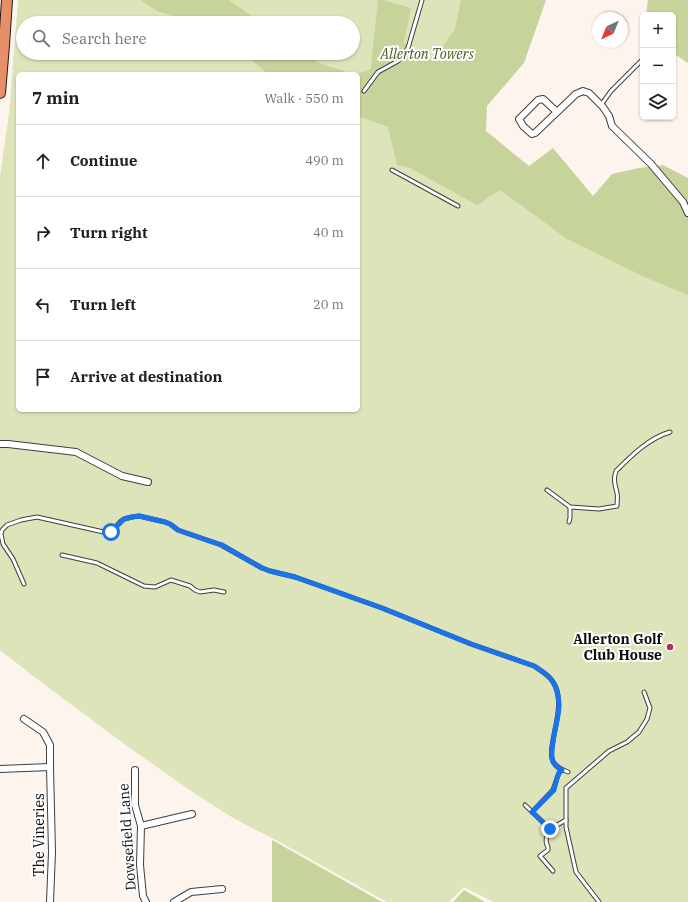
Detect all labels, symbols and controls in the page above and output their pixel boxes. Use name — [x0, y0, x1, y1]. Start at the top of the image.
north arrow — [592, 12, 628, 48]
map controls — [640, 12, 676, 120]
button: + — [640, 12, 676, 48]
search box — [16, 16, 360, 60]
icon: search — [30, 27, 52, 49]
text: Search here — [62, 29, 147, 48]
park label: Allerton Towers — [379, 45, 475, 63]
button: − — [640, 48, 676, 84]
button: layers — [640, 84, 676, 120]
text: 7 min — [32, 87, 80, 109]
text: Walk · 550 m — [265, 90, 344, 107]
icon: ahead — [32, 150, 54, 172]
text: Continue — [70, 151, 137, 170]
text: 490 m — [305, 152, 344, 169]
icon: right — [32, 222, 54, 244]
text: Turn right — [70, 223, 148, 242]
text: 40 m — [313, 224, 344, 241]
icon: left — [32, 294, 54, 316]
text: Turn left — [70, 295, 136, 314]
text: 20 m — [313, 296, 344, 313]
icon: arrive — [32, 366, 54, 388]
text: Arrive at destination — [70, 367, 222, 386]
route start — [102, 523, 120, 541]
place label: Allerton Golf Club House — [573, 630, 664, 664]
marker: Allerton Golf Club House — [665, 642, 675, 652]
street label: Dowsefield Lane — [114, 783, 140, 891]
street label: The Vineries — [30, 793, 48, 877]
route end — [541, 820, 559, 838]

